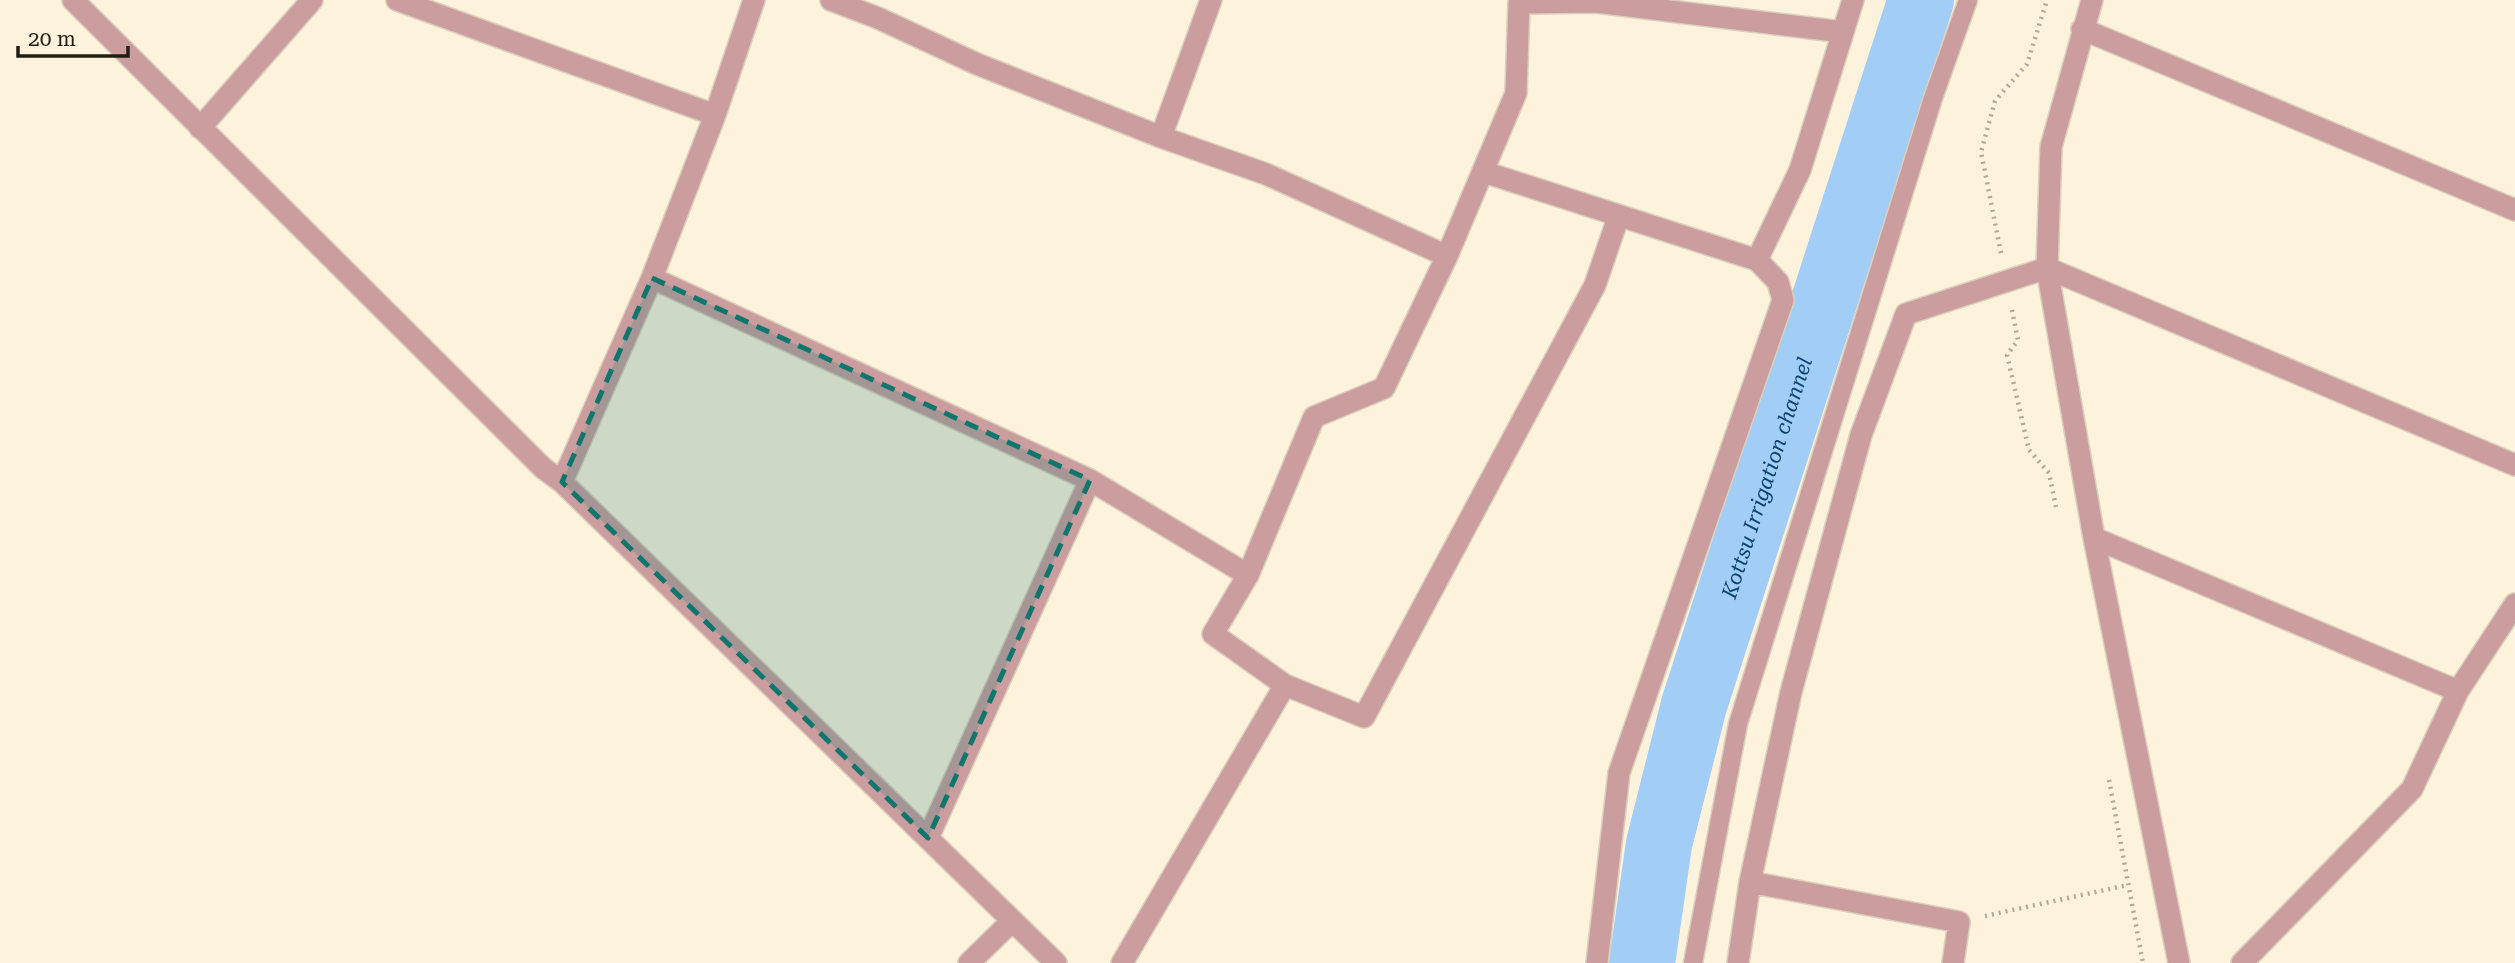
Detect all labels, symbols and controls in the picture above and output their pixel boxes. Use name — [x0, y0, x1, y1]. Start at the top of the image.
scale bar — [18, 14, 128, 58]
text: 20 m — [28, 27, 76, 51]
water label: Kottsu Irrigation channel — [1717, 354, 1817, 603]

